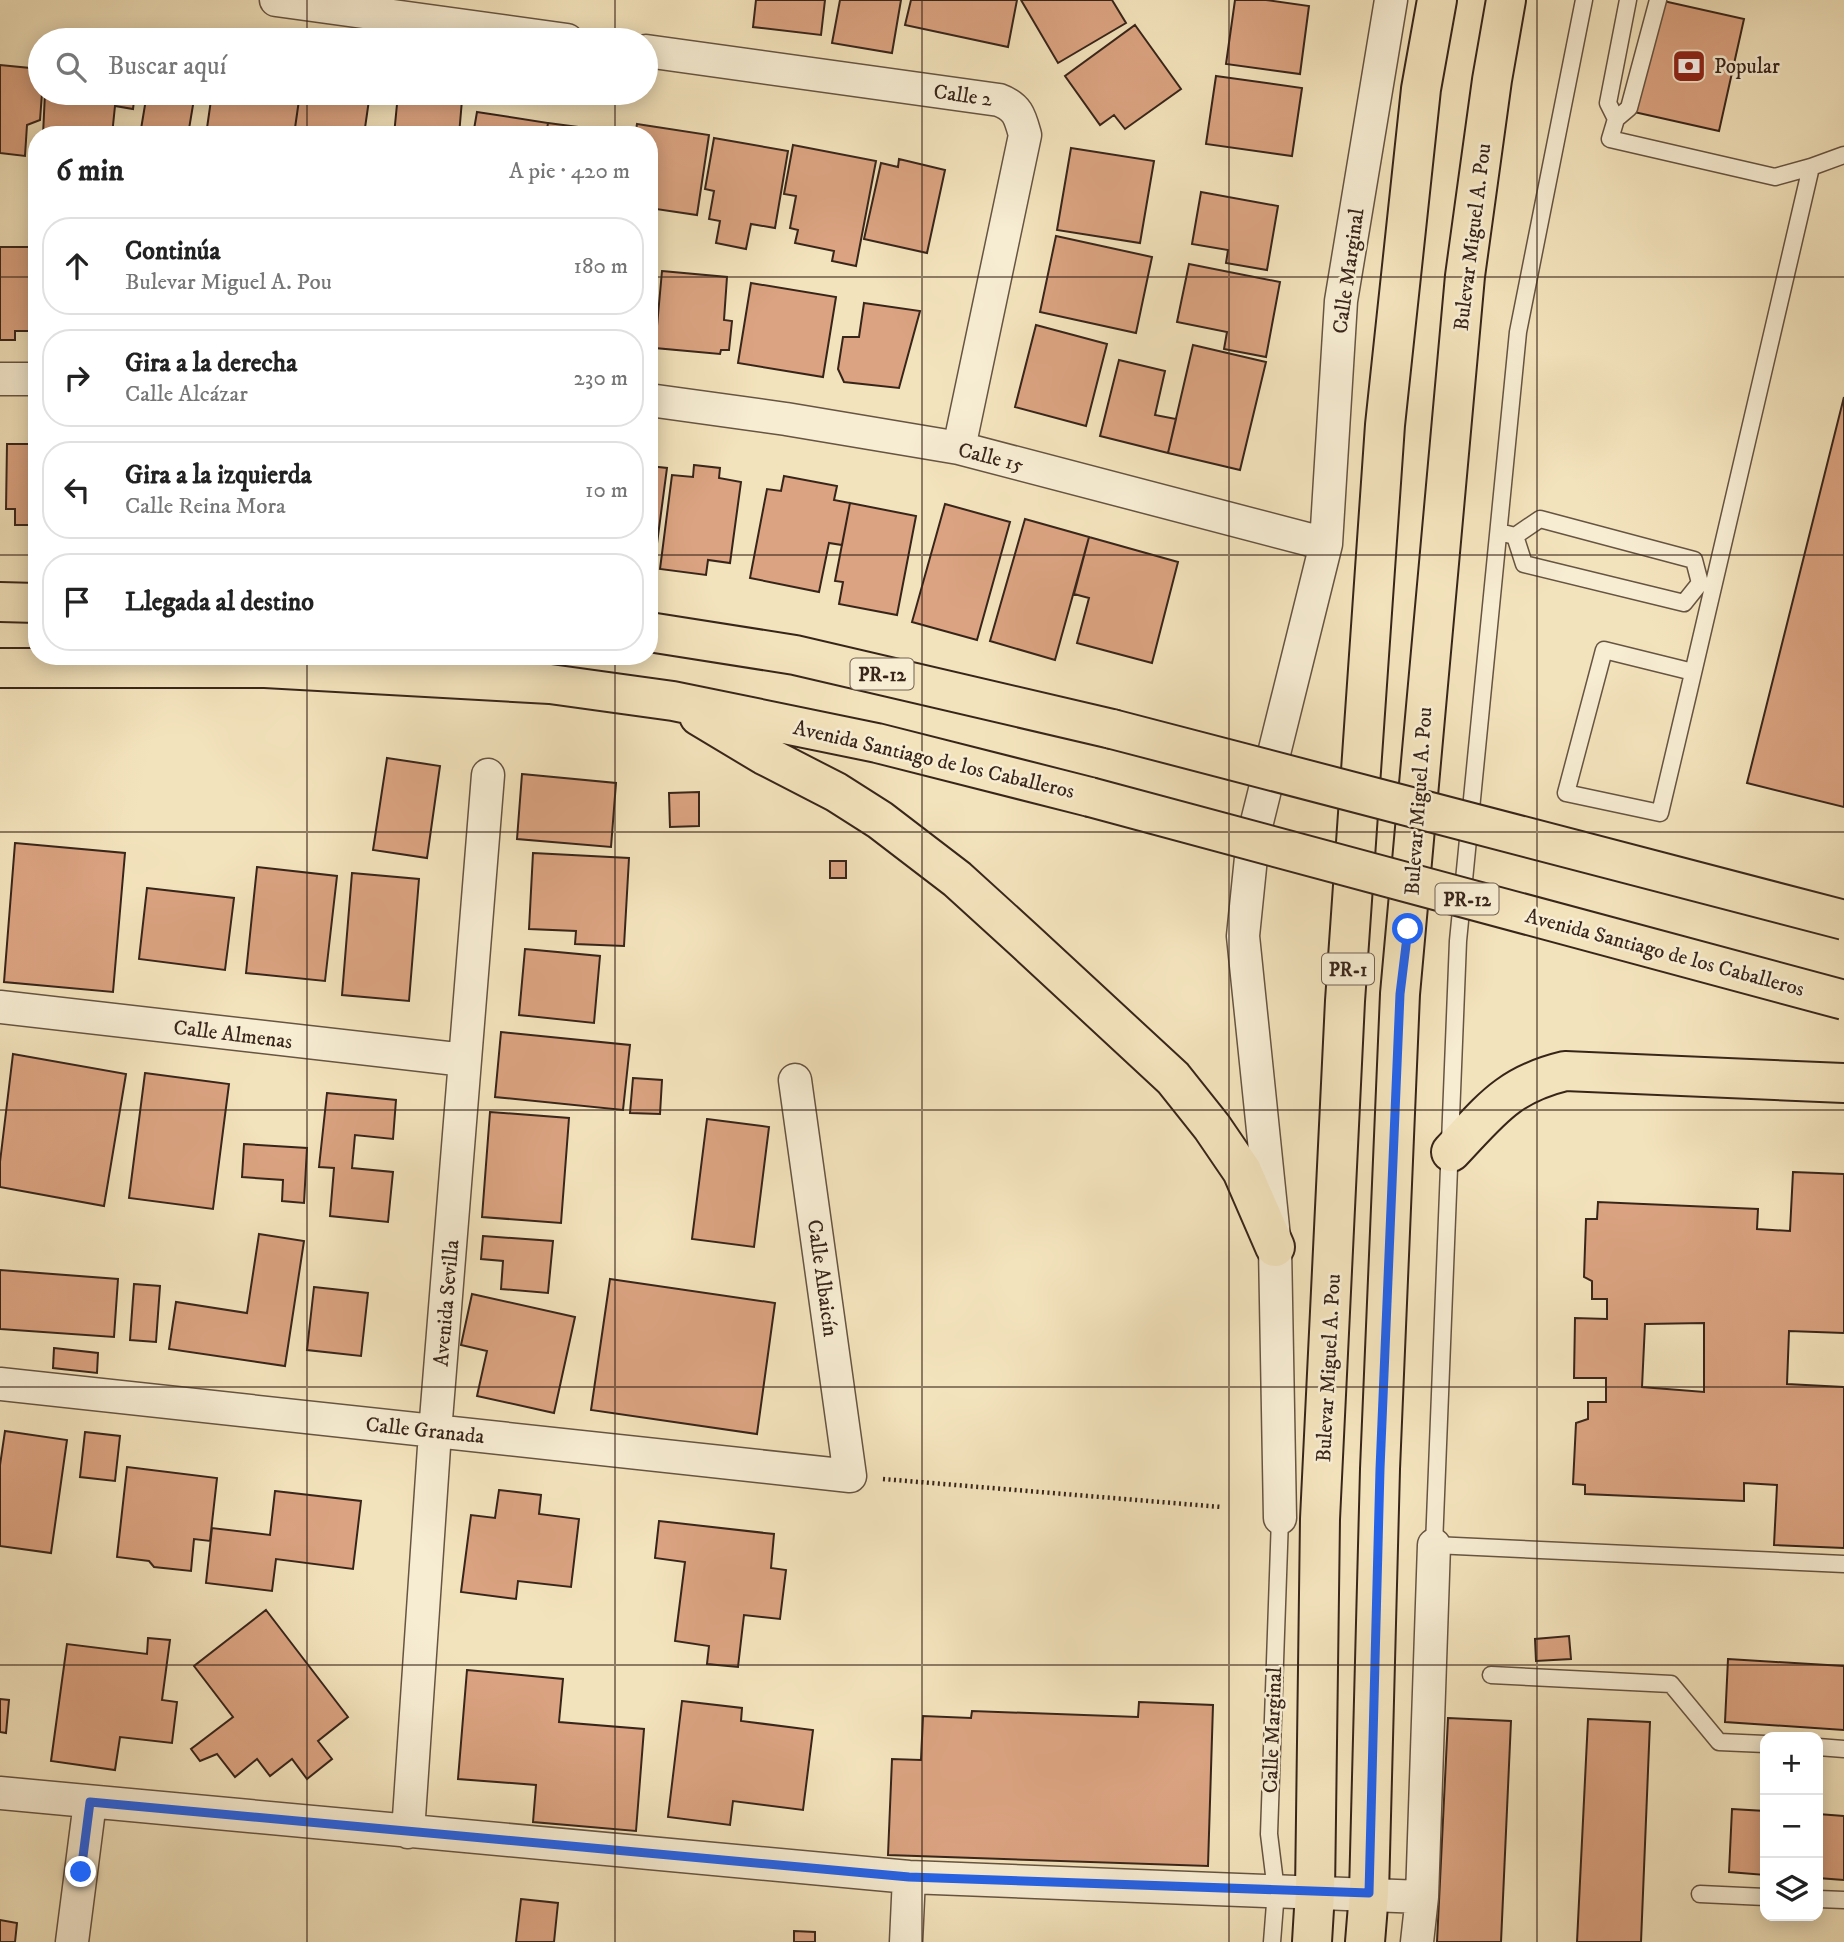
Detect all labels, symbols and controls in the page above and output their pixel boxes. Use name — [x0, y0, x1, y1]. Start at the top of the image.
search box — [28, 28, 658, 105]
bank icon: Popular — [1670, 47, 1708, 85]
icon: search — [52, 48, 90, 86]
text: Buscar aquí — [108, 50, 226, 83]
place label: Popular — [1714, 54, 1780, 80]
street label: Calle 2 — [932, 79, 995, 113]
street label: Bulevar Miguel A. Pou — [1449, 142, 1497, 332]
text: 6 min — [56, 153, 124, 190]
text: A pie · 420 m — [509, 157, 630, 186]
street label: Calle Marginal — [1327, 206, 1371, 336]
text: Continúa — [125, 235, 220, 268]
icon: ahead — [58, 247, 96, 285]
text: 180 m — [573, 252, 628, 281]
text: Bulevar Miguel A. Pou — [125, 268, 332, 297]
text: Gira a la derecha — [125, 347, 297, 380]
icon: right — [58, 359, 96, 397]
text: 230 m — [574, 364, 628, 393]
text: Calle Alcázar — [125, 380, 248, 409]
street label: Calle 15 — [955, 437, 1026, 479]
text: Gira a la izquierda — [125, 459, 312, 492]
icon: left — [58, 471, 96, 509]
text: 10 m — [585, 476, 628, 505]
text: Calle Reina Mora — [125, 492, 286, 521]
icon: arrive — [58, 583, 96, 621]
text: Llegada al destino — [125, 586, 314, 619]
road number: PR-12 — [850, 659, 914, 690]
street label: Bulevar Miguel A. Pou — [1399, 706, 1439, 896]
street label: Avenida Santiago de los Caballeros — [791, 715, 1077, 805]
road number: PR-12 — [1436, 884, 1498, 914]
street label: Avenida Santiago de los Caballeros — [1523, 903, 1807, 1003]
route start — [1392, 913, 1423, 944]
road number: PR-1 — [1322, 953, 1374, 984]
street label: Calle Almenas — [172, 1015, 294, 1055]
street label: Calle Albaicín — [801, 1218, 843, 1338]
street label: Avenida Sevilla — [429, 1239, 465, 1368]
street label: Bulevar Miguel A. Pou — [1311, 1273, 1347, 1463]
street label: Calle Granada — [364, 1412, 486, 1450]
street label: Calle Marginal — [1258, 1666, 1288, 1794]
map controls — [1760, 1732, 1823, 1921]
button: + — [1760, 1732, 1823, 1795]
button: − — [1760, 1795, 1823, 1858]
route end — [65, 1856, 96, 1887]
button: layers — [1760, 1858, 1823, 1921]

